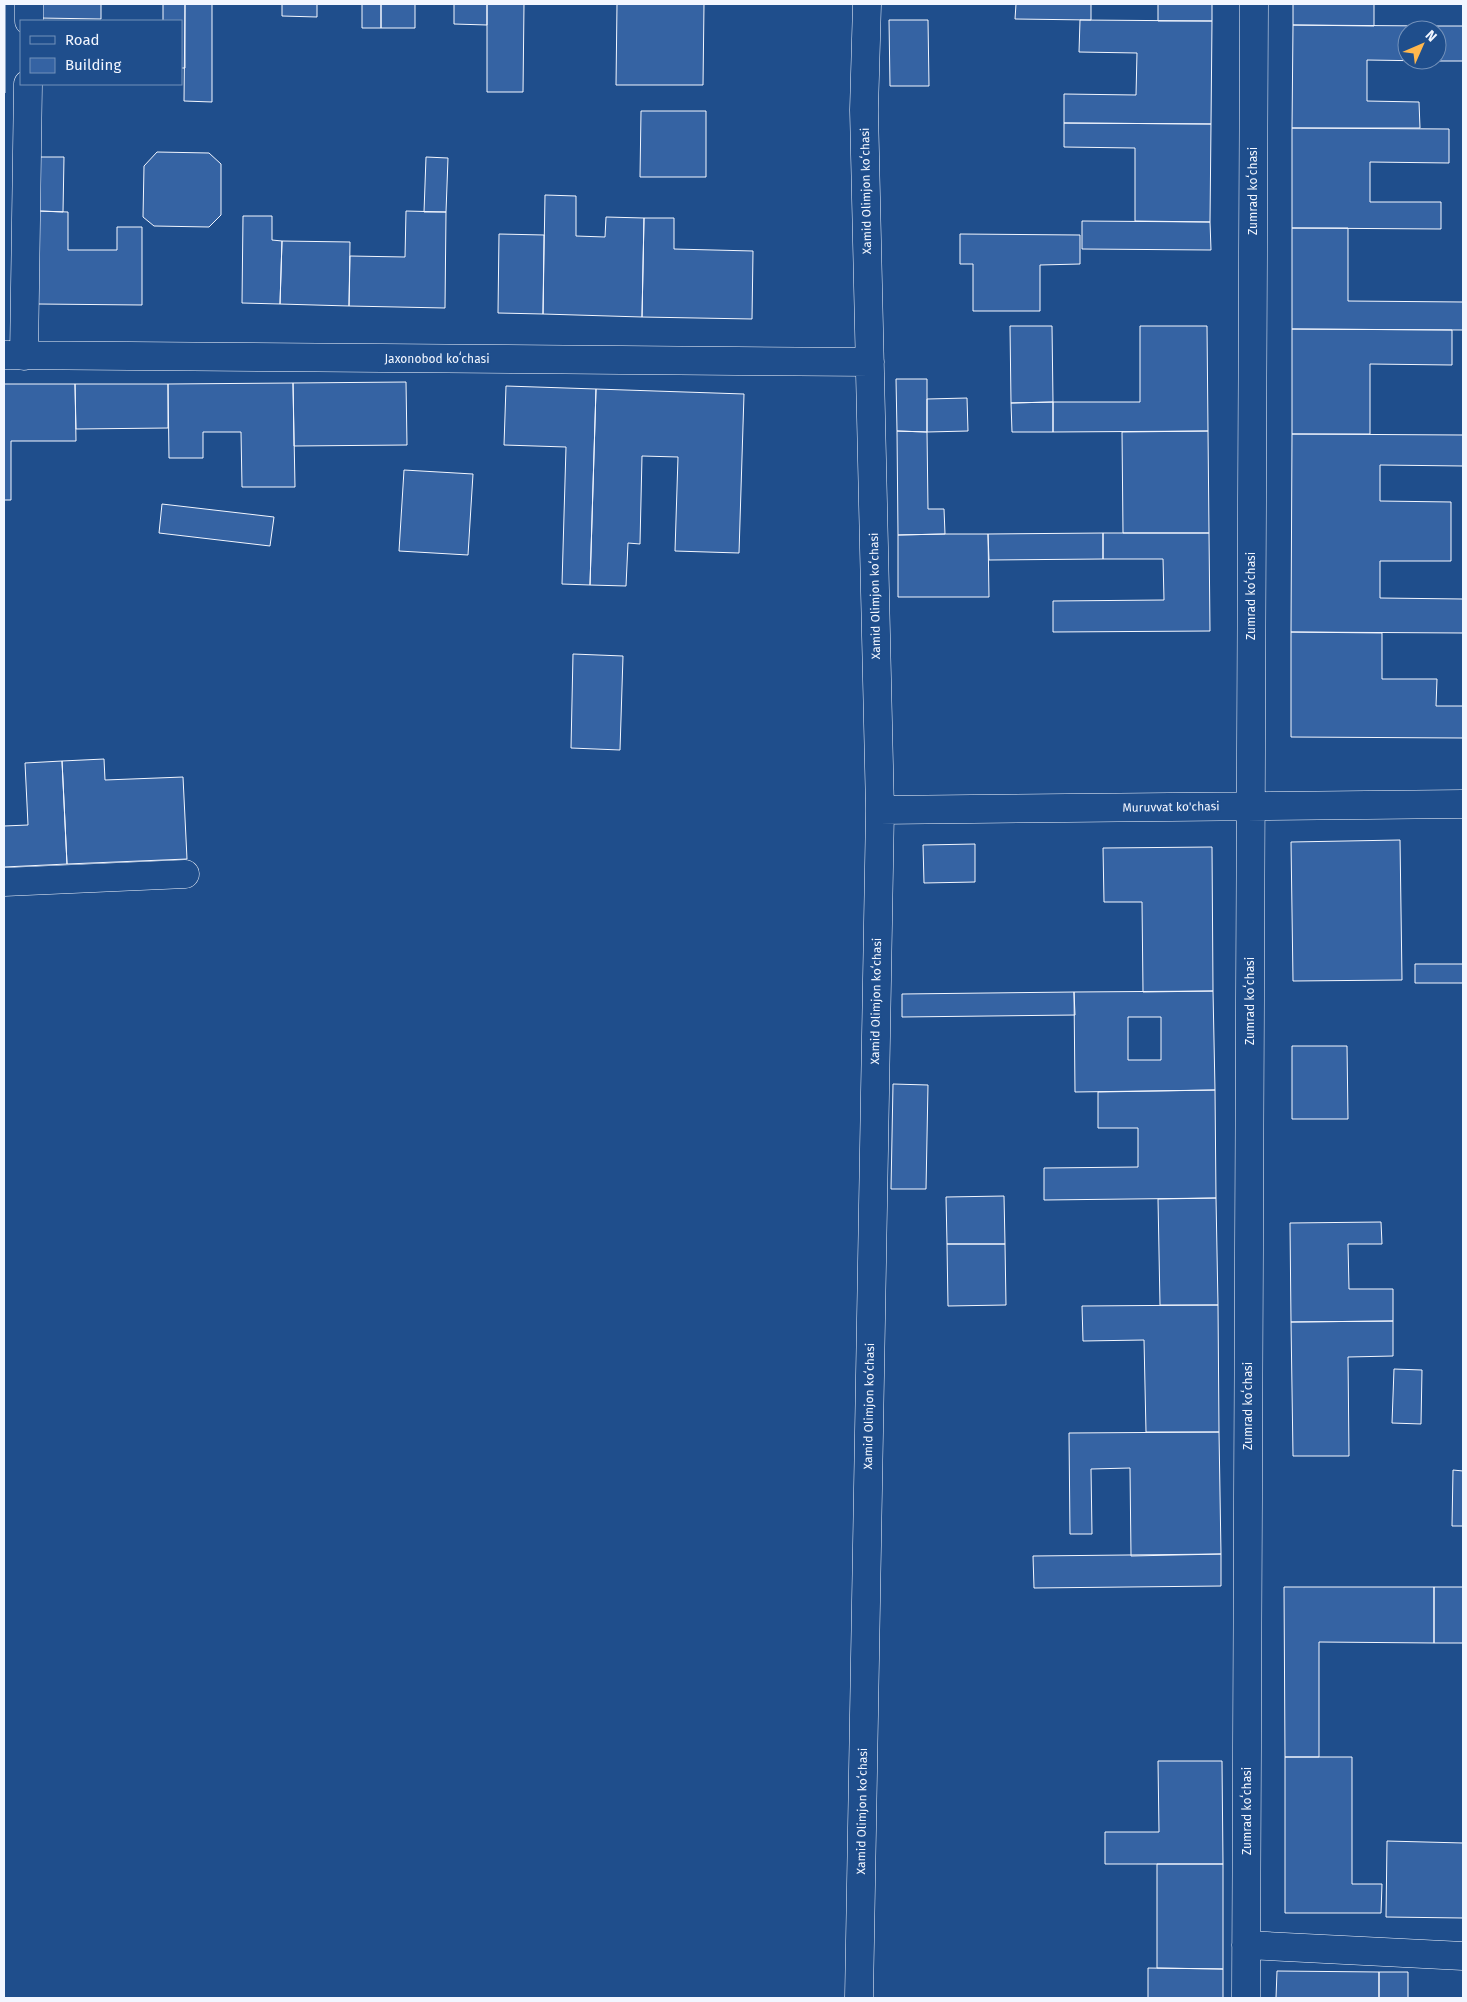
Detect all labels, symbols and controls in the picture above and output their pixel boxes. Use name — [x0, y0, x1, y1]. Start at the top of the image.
legend — [20, 20, 182, 85]
north arrow — [1397, 20, 1447, 70]
text: N — [1422, 27, 1440, 45]
text: Road — [65, 31, 100, 49]
text: Building — [65, 56, 121, 74]
street label: Xamid Olimjon koʻchasi — [857, 128, 874, 254]
street label: Zumrad koʻchasi — [1245, 147, 1260, 235]
street label: Jaxonobod koʻchasi — [384, 351, 490, 366]
street label: Xamid Olimjon koʻchasi — [866, 533, 883, 659]
street label: Zumrad koʻchasi — [1243, 552, 1258, 640]
street label: Muruvvat ko'chasi — [1122, 799, 1220, 815]
street label: Xamid Olimjon koʻchasi — [867, 938, 884, 1064]
street label: Zumrad koʻchasi — [1242, 957, 1257, 1045]
street label: Xamid Olimjon koʻchasi — [860, 1343, 877, 1469]
street label: Zumrad koʻchasi — [1240, 1362, 1255, 1450]
street label: Xamid Olimjon koʻchasi — [853, 1748, 870, 1874]
street label: Zumrad koʻchasi — [1239, 1767, 1254, 1855]

